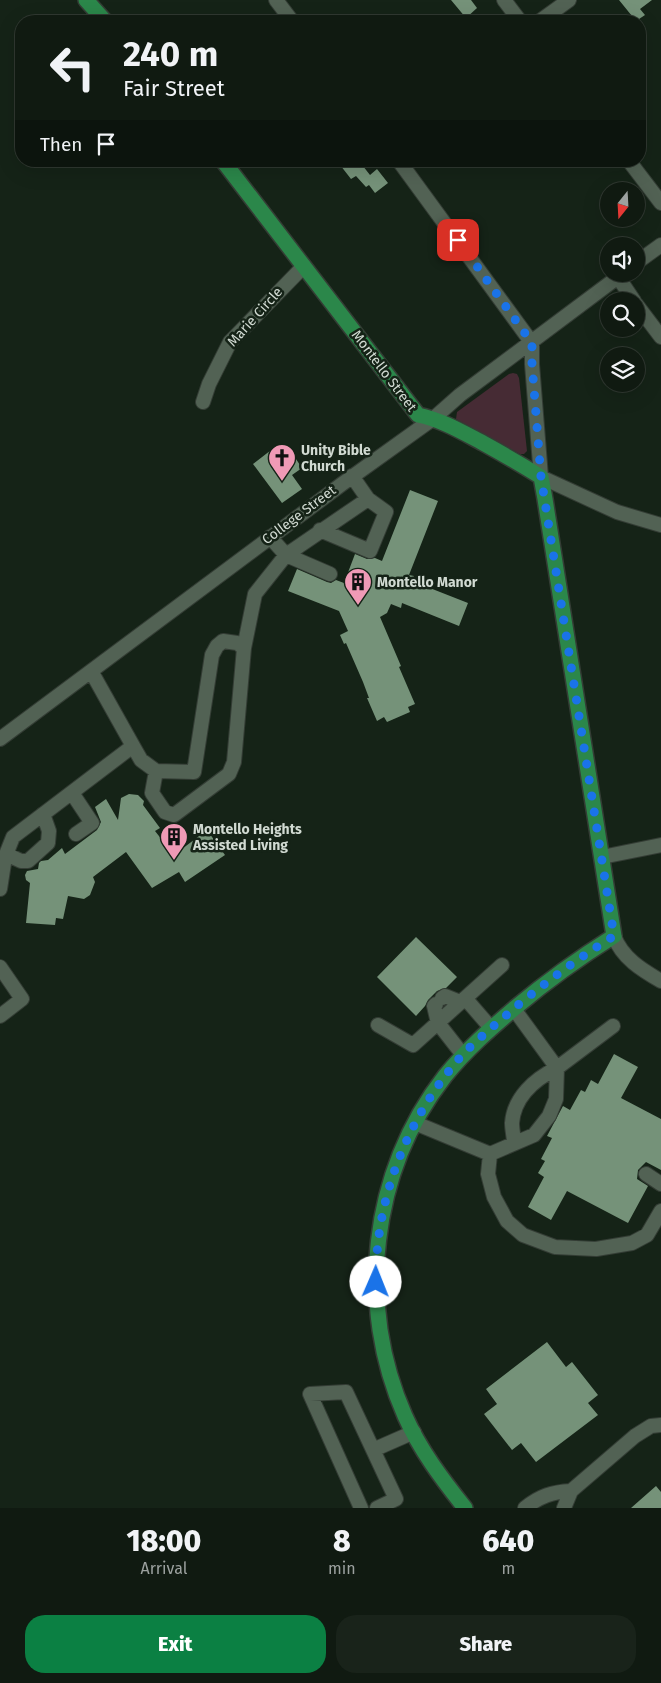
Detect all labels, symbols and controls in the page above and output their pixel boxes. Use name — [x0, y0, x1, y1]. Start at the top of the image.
text: 240 m — [123, 33, 218, 75]
icon: left — [40, 35, 105, 100]
text: Fair Street — [123, 75, 225, 102]
icon: arrive — [92, 130, 120, 158]
text: Then — [40, 133, 82, 156]
north arrow — [600, 182, 645, 228]
map controls — [600, 182, 645, 392]
pin — [437, 219, 479, 261]
icon: arrive — [444, 226, 472, 254]
button: sound — [600, 237, 645, 282]
street label: Marie Circle — [224, 284, 286, 350]
button: search — [600, 292, 645, 337]
street label: Montello Street — [348, 327, 421, 416]
button: layers — [600, 347, 645, 392]
place label: Unity Bible Church — [301, 442, 371, 475]
church icon: Unity Bible Church — [267, 443, 297, 482]
street label: College Street — [259, 481, 340, 548]
building icon: Montello Manor — [343, 567, 373, 606]
place label: Montello Manor — [377, 574, 478, 591]
place label: Montello Heights Assisted Living — [192, 821, 302, 854]
building icon: Montello Heights Assisted Living — [159, 822, 189, 861]
position arrow — [349, 1255, 401, 1307]
text: 18:00 — [127, 1523, 201, 1559]
text: 8 — [333, 1523, 351, 1559]
text: 640 — [482, 1523, 534, 1559]
text: Arrival — [141, 1559, 187, 1578]
text: min — [328, 1559, 356, 1578]
text: m — [501, 1559, 515, 1578]
button: Exit — [25, 1615, 326, 1673]
button: Share — [336, 1615, 636, 1673]

